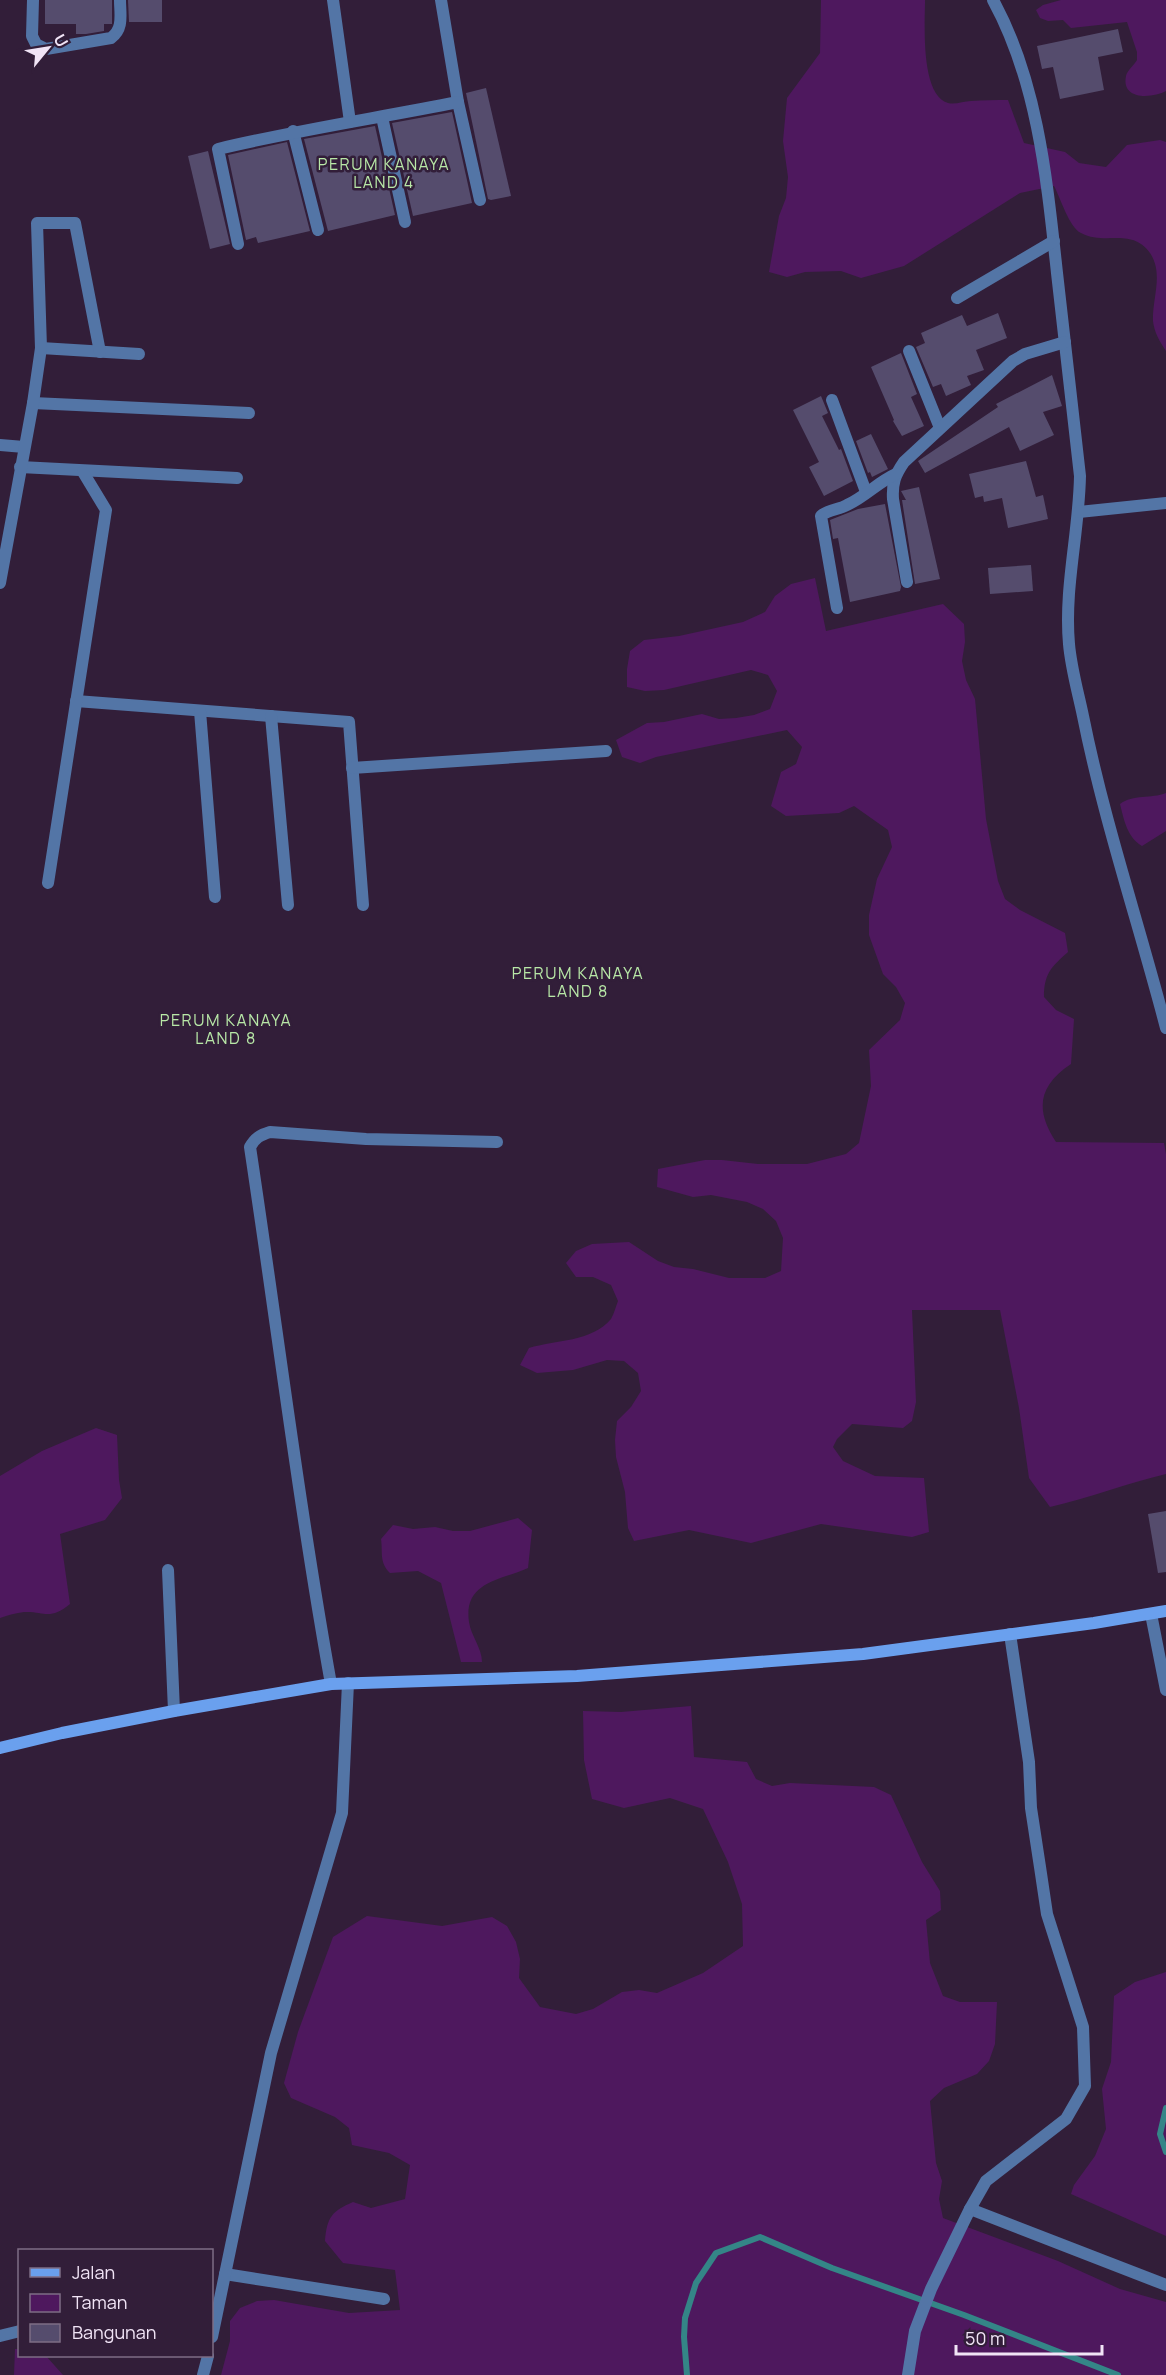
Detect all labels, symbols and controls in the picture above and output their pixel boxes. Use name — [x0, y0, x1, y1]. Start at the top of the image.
north arrow — [18, 18, 78, 78]
text: U — [49, 30, 73, 51]
district label: PERUM KANAYA LAND 4 — [318, 153, 450, 193]
district label: PERUM KANAYA LAND 8 — [512, 962, 644, 1002]
district label: PERUM KANAYA LAND 8 — [160, 1009, 292, 1049]
legend — [18, 2249, 213, 2357]
text: Jalan — [72, 2260, 115, 2284]
text: Taman — [72, 2290, 127, 2314]
scale bar — [956, 2318, 1102, 2356]
text: Bangunan — [72, 2320, 156, 2344]
text: 50 m — [965, 2326, 1005, 2350]

